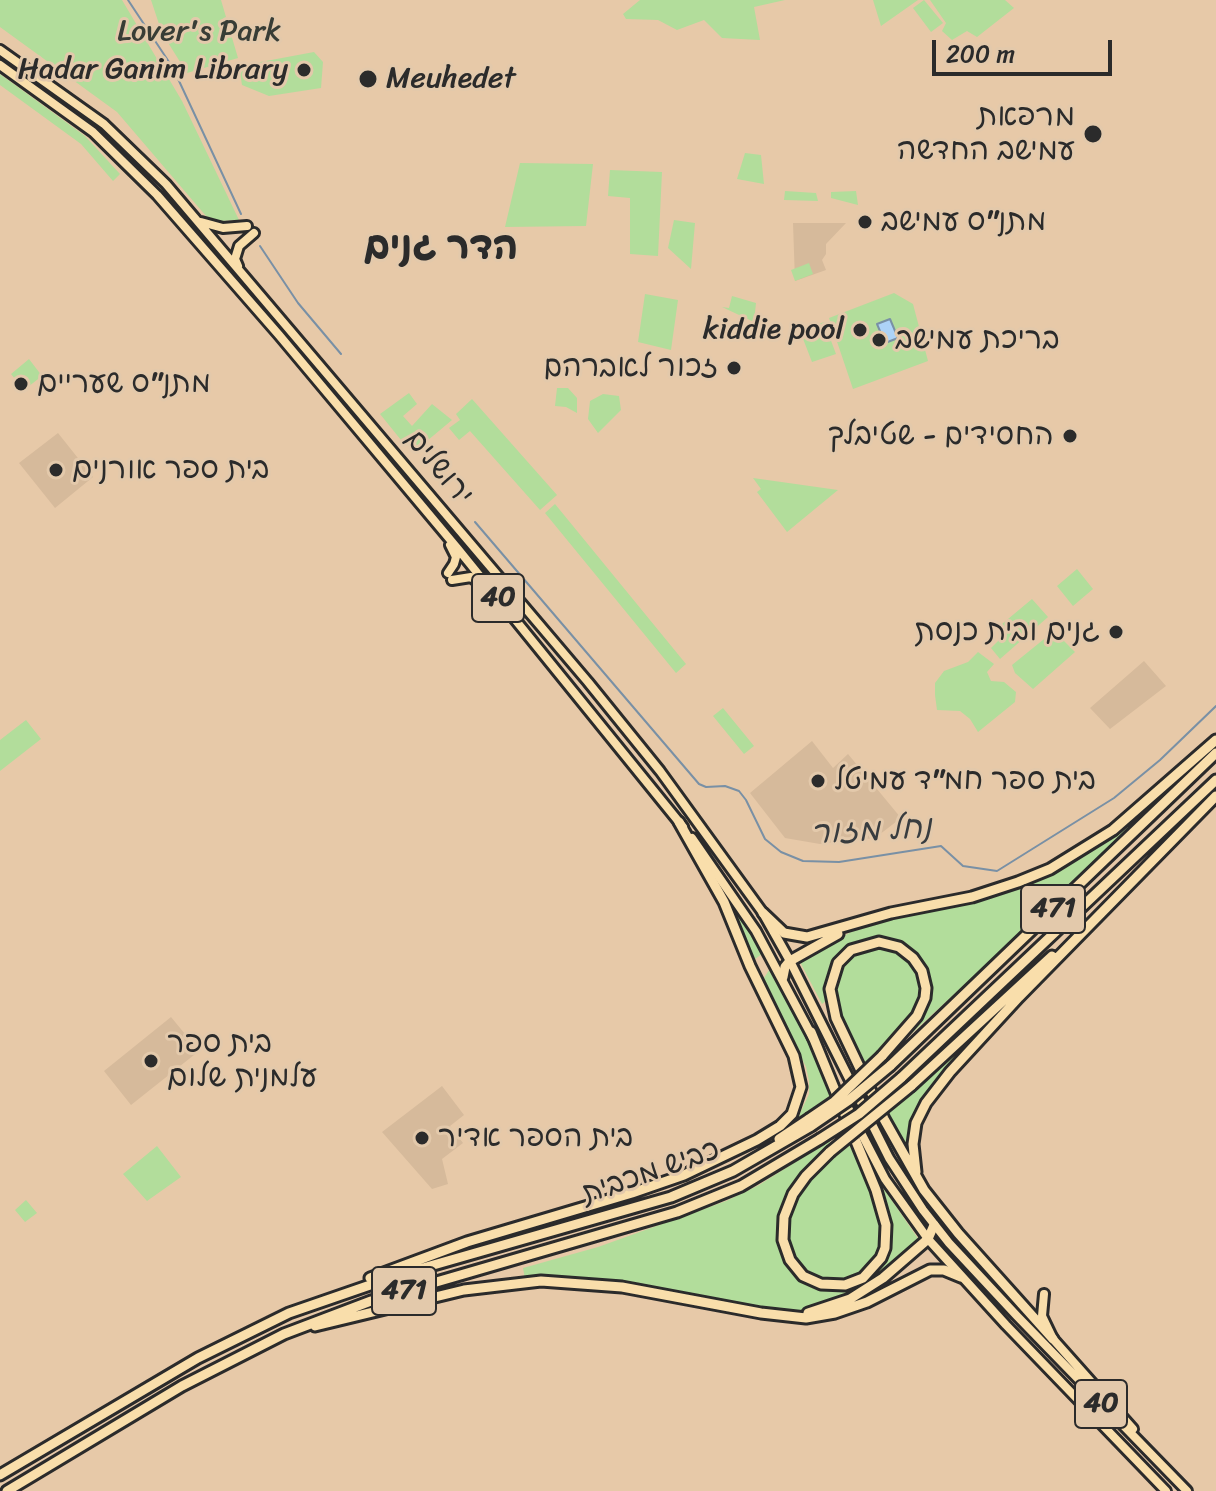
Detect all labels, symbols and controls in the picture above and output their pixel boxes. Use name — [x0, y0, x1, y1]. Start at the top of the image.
park label: Lover's Park — [117, 14, 281, 50]
scale bar — [936, 24, 1116, 74]
text: 200 m — [946, 33, 1015, 75]
place label: Hadar Ganim Library — [18, 52, 288, 88]
marker: Hadar Ganim Library — [295, 61, 313, 79]
place label: Meuhedet — [386, 61, 515, 97]
marker: Meuhedet — [357, 68, 379, 90]
place label: מרפאת עמישב החדשה — [897, 99, 1075, 170]
marker: מרפאת עמישב החדשה — [1082, 123, 1104, 145]
place label: מתנ"ס עמישב — [881, 204, 1046, 240]
marker: מתנ"ס עמישב — [856, 213, 874, 231]
district label: הדר גנים — [364, 225, 518, 271]
place label: kiddie pool — [703, 312, 844, 348]
marker: kiddie pool — [851, 321, 869, 339]
place label: בריכת עמישב — [895, 322, 1060, 358]
marker: בריכת עמישב — [870, 331, 888, 349]
place label: זכור לאברהם — [544, 350, 718, 386]
marker: זכור לאברהם — [725, 359, 743, 377]
place label: מתנ"ס שעריים — [37, 366, 211, 402]
marker: מתנ"ס שעריים — [12, 375, 30, 393]
place label: החסידים - שטיבלך — [828, 418, 1054, 454]
street label: ירושלים — [396, 423, 480, 513]
marker: החסידים - שטיבלך — [1061, 427, 1079, 445]
place label: בית ספר אורנים — [72, 452, 269, 488]
marker: בית ספר אורנים — [47, 461, 65, 479]
road number: 40 — [472, 574, 524, 622]
place label: גנים ובית כנסת — [914, 614, 1100, 650]
marker: גנים ובית כנסת — [1107, 623, 1125, 641]
place label: בית ספר חמ"ד עמיטל — [834, 763, 1096, 799]
marker: בית ספר חמ"ד עמיטל — [809, 772, 827, 790]
water label: נחל מזור — [810, 810, 932, 854]
road number: 471 — [1021, 885, 1085, 933]
place label: בית ספר עלמנית שלום — [167, 1026, 317, 1096]
marker: בית ספר עלמנית שלום — [142, 1052, 160, 1070]
place label: בית הספר אדיר — [438, 1120, 633, 1156]
marker: בית הספר אדיר — [413, 1129, 431, 1147]
street label: כביש מכבית — [577, 1133, 725, 1213]
road number: 471 — [372, 1267, 436, 1315]
road number: 40 — [1075, 1380, 1127, 1428]

